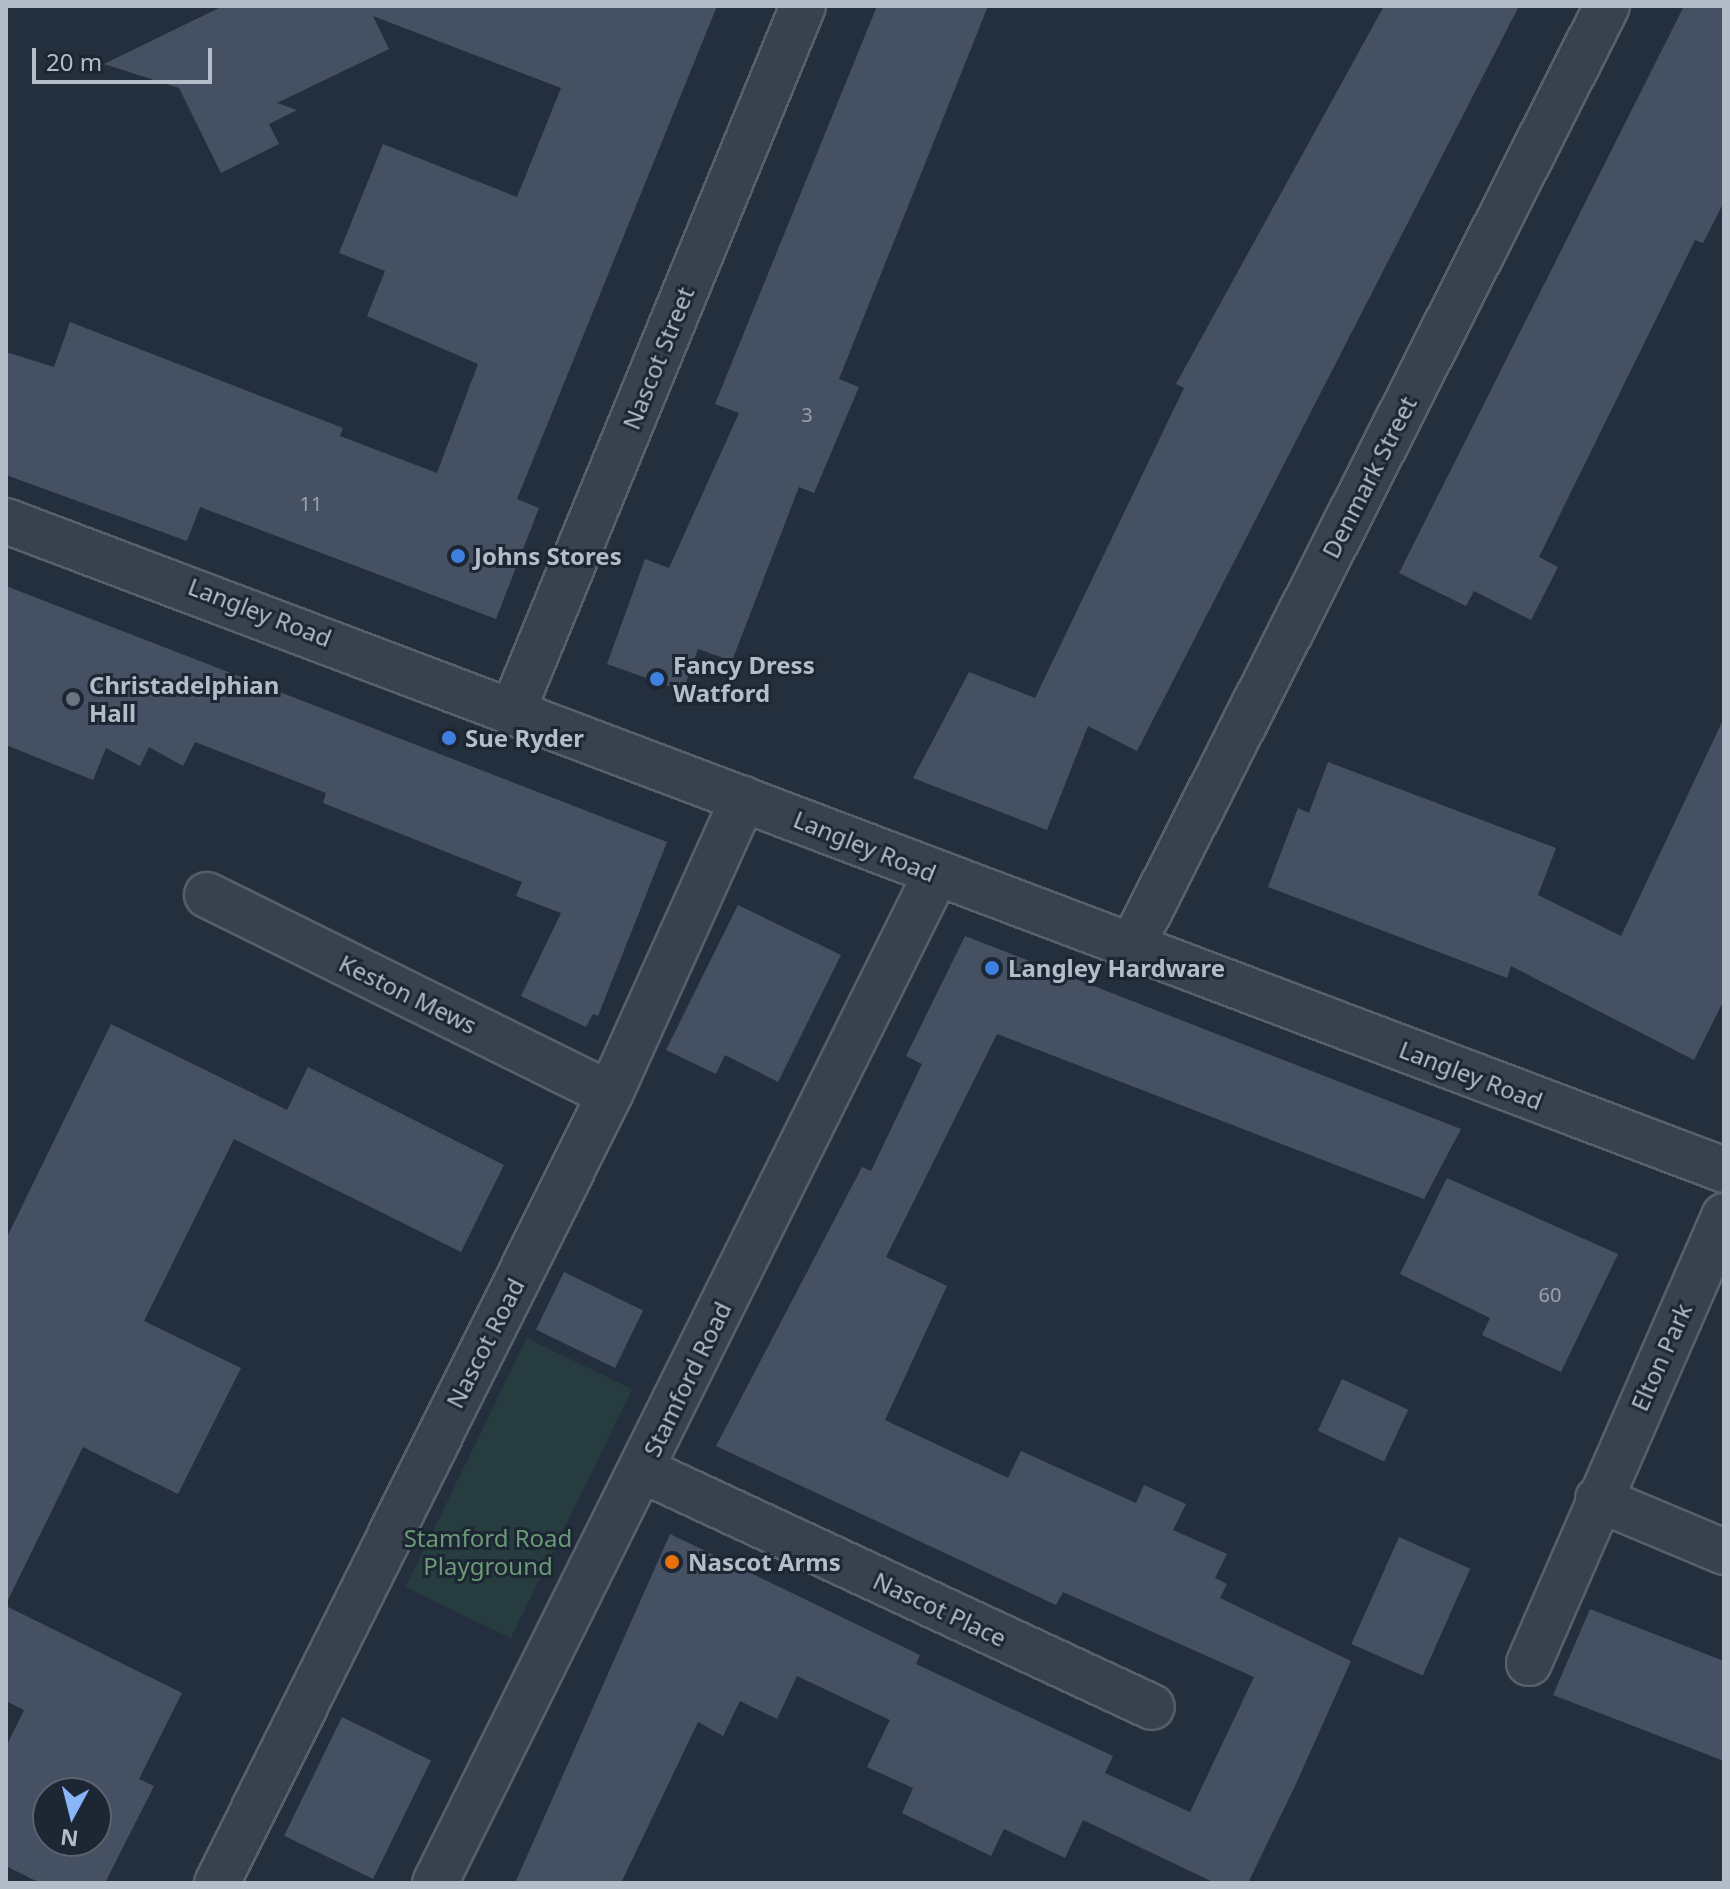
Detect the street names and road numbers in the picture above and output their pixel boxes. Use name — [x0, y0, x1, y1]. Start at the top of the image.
street label: Nascot Street — [616, 283, 700, 433]
street label: Denmark Street — [1316, 391, 1422, 563]
street label: Langley Road — [184, 571, 336, 653]
street label: Langley Road — [790, 804, 940, 888]
street label: Keston Mews — [335, 948, 481, 1040]
street label: Langley Road — [1395, 1034, 1547, 1116]
street label: Nascot Road — [440, 1273, 530, 1413]
street label: Stamford Road — [637, 1297, 737, 1461]
street label: Elton Park — [1625, 1299, 1697, 1415]
street label: Nascot Place — [869, 1566, 1011, 1652]

